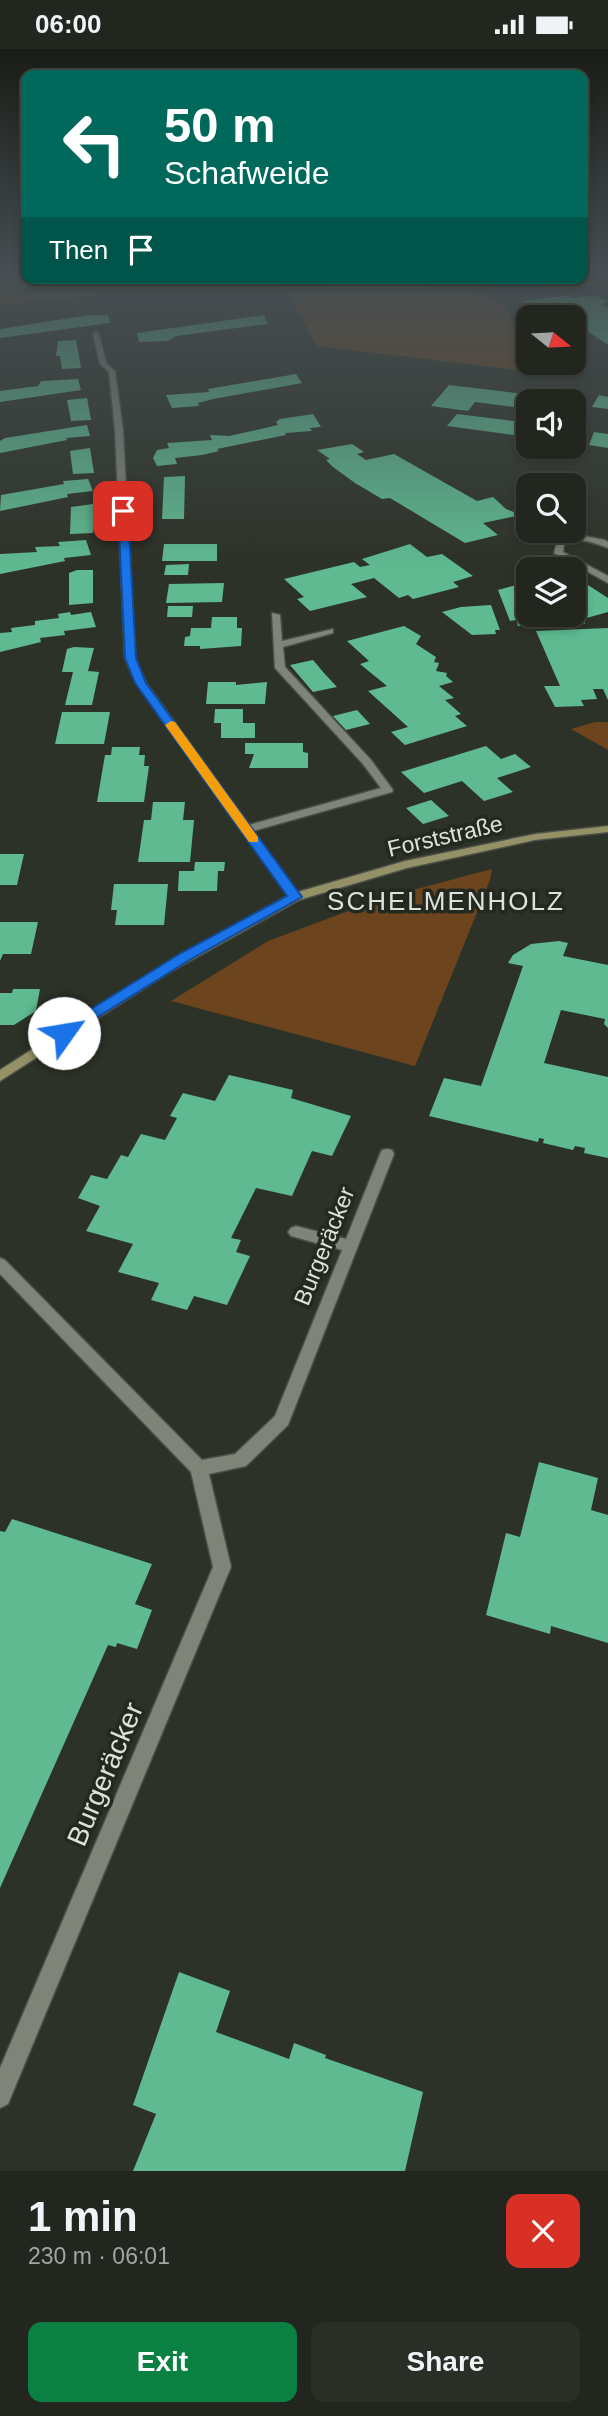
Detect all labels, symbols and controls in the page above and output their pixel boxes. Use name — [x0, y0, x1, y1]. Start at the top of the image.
text: 06:00 — [35, 9, 102, 39]
icon: left — [49, 98, 140, 189]
text: 50 m — [164, 98, 276, 152]
text: Schafweide — [164, 155, 329, 191]
icon: arrive — [122, 231, 160, 269]
text: Then — [49, 235, 108, 265]
north arrow — [516, 305, 586, 375]
map controls — [516, 305, 586, 627]
button: sound — [516, 389, 586, 459]
button: search — [516, 473, 586, 543]
pin — [93, 481, 153, 541]
icon: arrive — [104, 492, 142, 530]
button: layers — [516, 557, 586, 627]
street label: Forststraße — [385, 810, 505, 862]
district label: SCHELMENHOLZ — [327, 886, 565, 916]
position arrow — [27, 996, 101, 1070]
street label: Burgeräcker — [288, 1183, 360, 1309]
street label: Burgeräcker — [61, 1698, 149, 1850]
text: 1 min — [28, 2193, 138, 2240]
button: close — [506, 2194, 580, 2268]
text: 230 m · 06:01 — [28, 2243, 170, 2269]
button: Exit — [28, 2322, 297, 2402]
button: Share — [311, 2322, 580, 2402]

